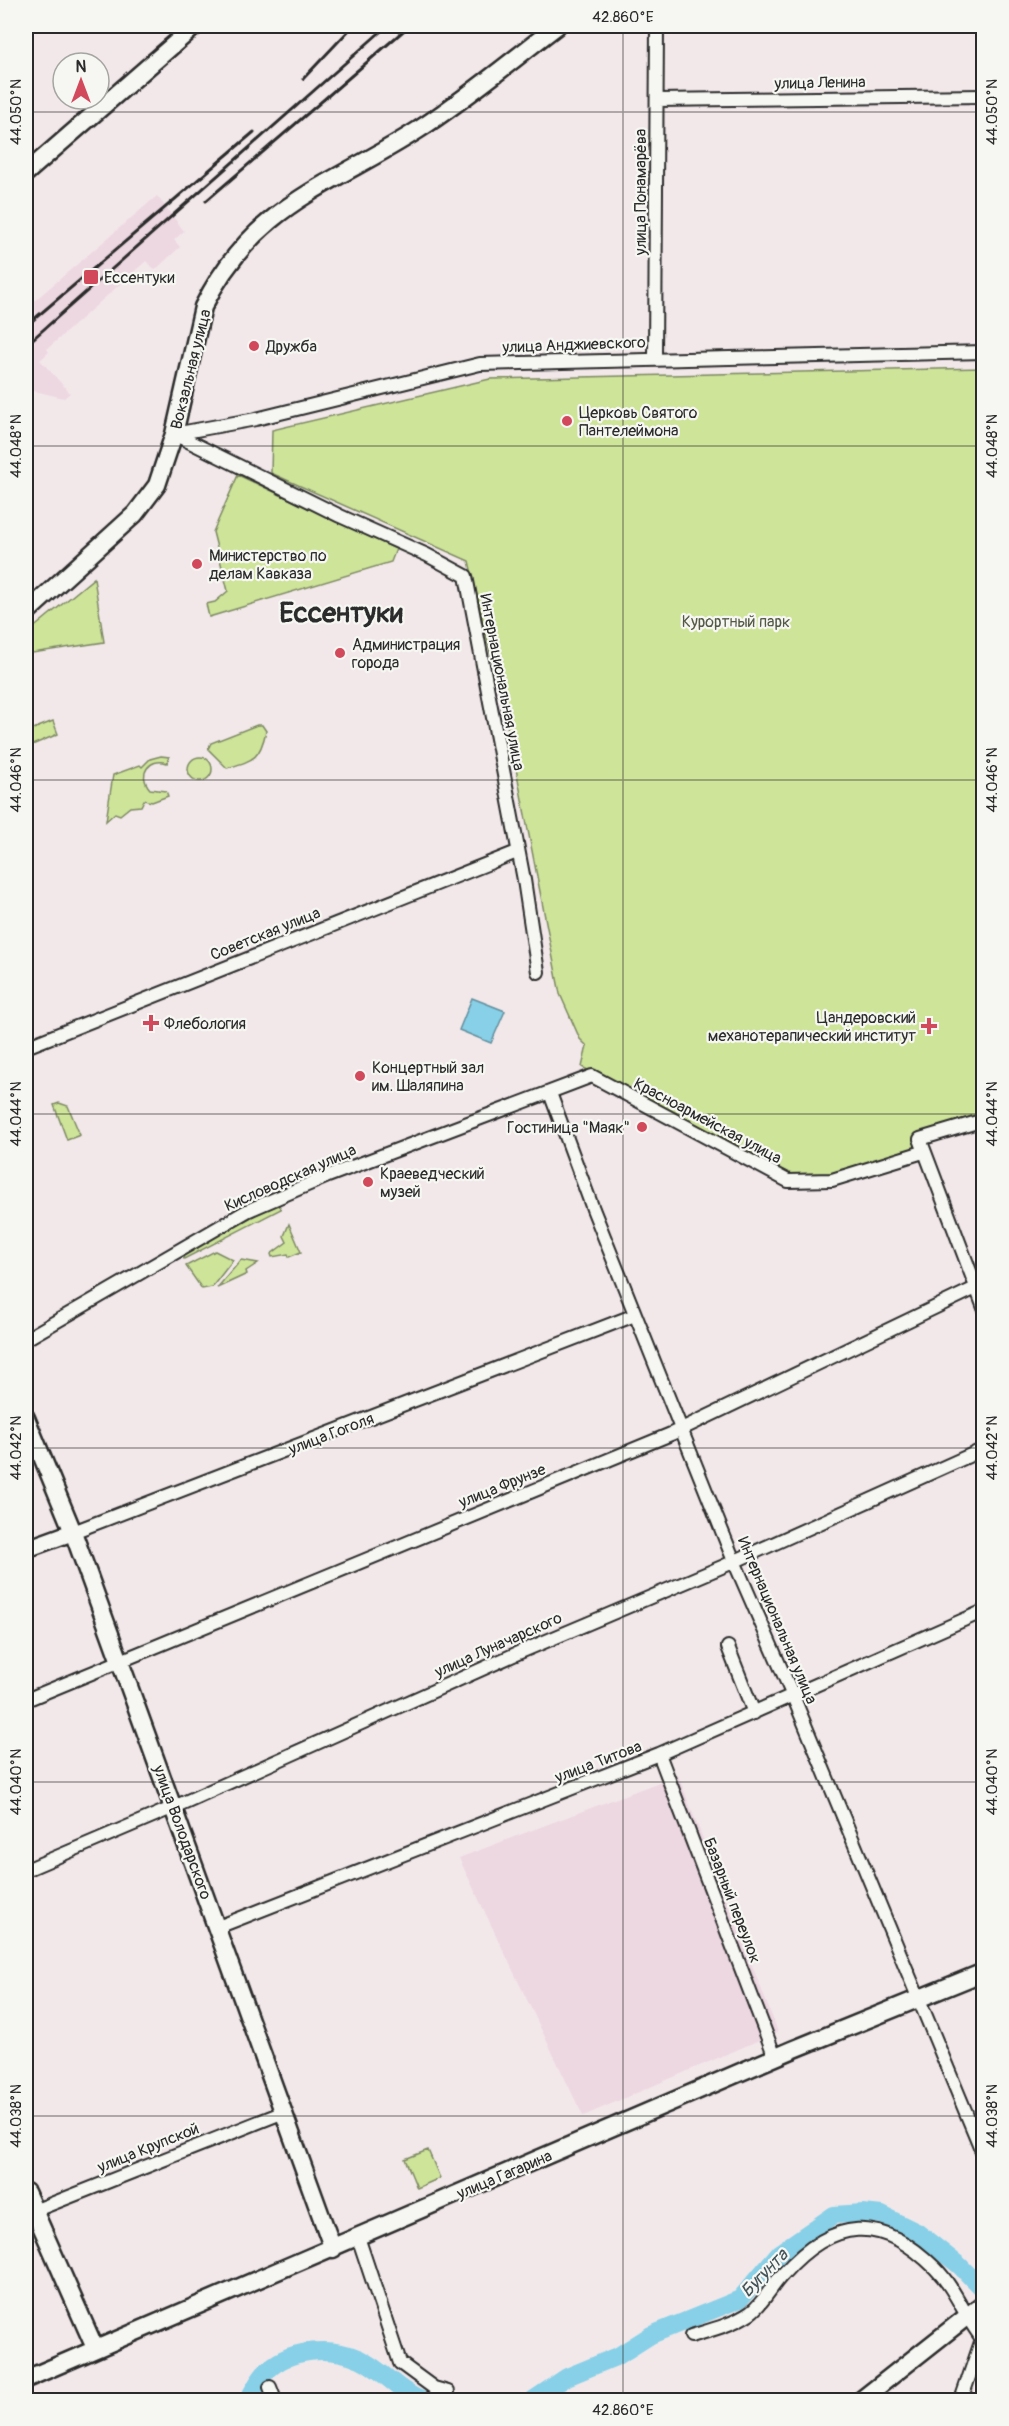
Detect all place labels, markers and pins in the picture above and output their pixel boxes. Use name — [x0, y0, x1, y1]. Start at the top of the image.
marker: Ессентуки — [82, 268, 100, 286]
place label: Ессентуки — [104, 268, 175, 288]
place label: Дружба — [265, 337, 317, 357]
marker: Дружба — [247, 339, 261, 353]
place label: Церковь Святого Пантелеймона — [579, 403, 698, 441]
marker: Церковь Святого Пантелеймона — [560, 414, 574, 428]
place label: Министерство по делам Кавказа — [209, 546, 327, 584]
marker: Министерство по делам Кавказа — [190, 557, 204, 571]
place label: Администрация города — [352, 635, 460, 673]
marker: Администрация города — [333, 646, 347, 660]
place label: Цандеровский механотерапический институт — [708, 1008, 916, 1046]
marker: Флебология — [142, 1014, 160, 1032]
place label: Флебология — [164, 1014, 246, 1034]
marker: Цандеровский механотерапический институт — [920, 1017, 938, 1035]
place label: Концертный зал им. Шаляпина — [372, 1058, 484, 1096]
marker: Концертный зал им. Шаляпина — [353, 1069, 367, 1083]
place label: Гостиница "Маяк" — [507, 1118, 630, 1138]
marker: Гостиница "Маяк" — [635, 1120, 649, 1134]
place label: Краеведческий музей — [380, 1164, 485, 1202]
marker: Краеведческий музей — [361, 1175, 375, 1189]

